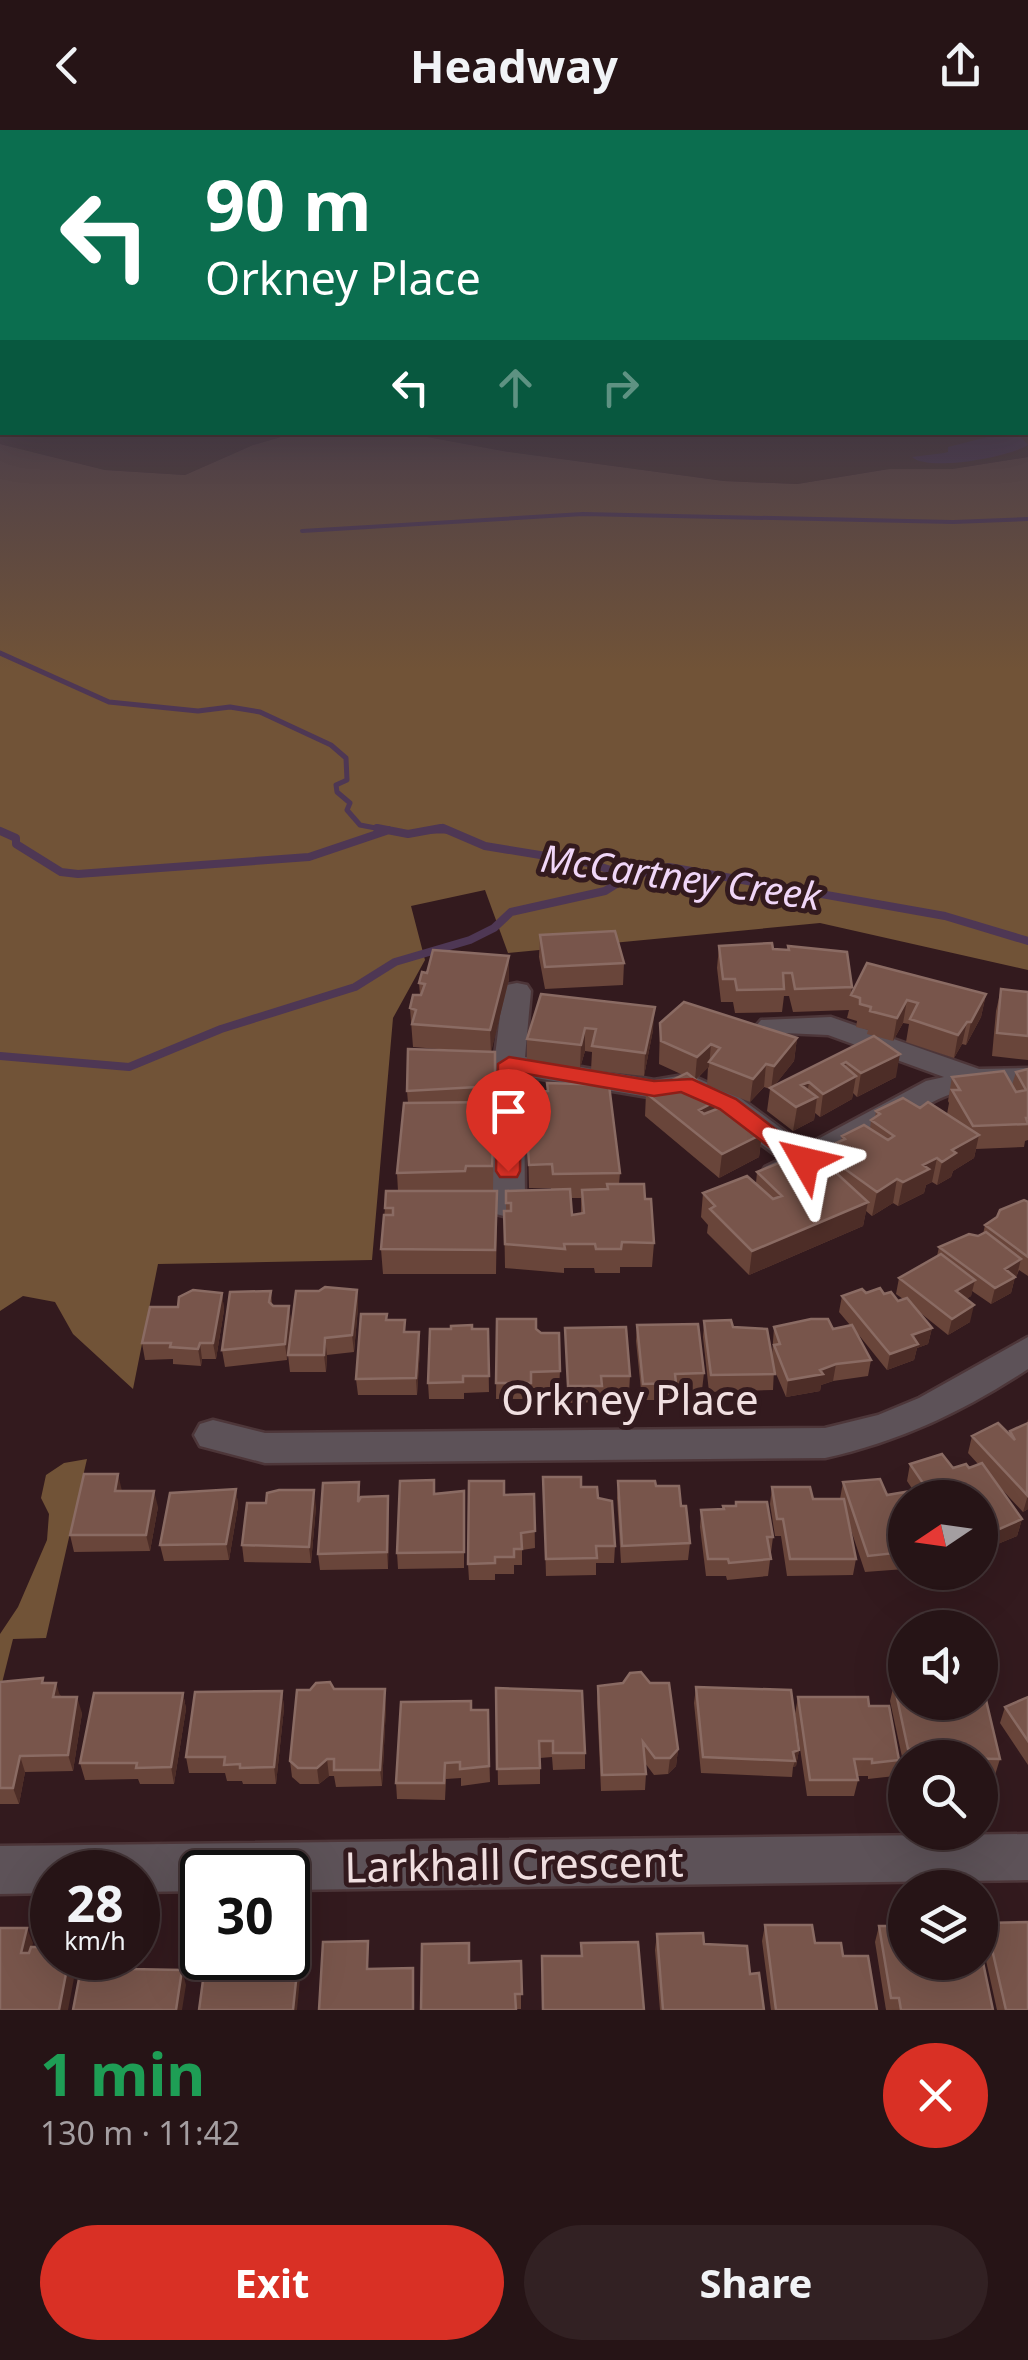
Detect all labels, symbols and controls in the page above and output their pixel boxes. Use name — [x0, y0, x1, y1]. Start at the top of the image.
text: Headway — [410, 35, 618, 96]
icon: back — [40, 38, 95, 93]
icon: share — [933, 38, 988, 93]
text: 90 m — [205, 156, 372, 252]
icon: left — [40, 170, 170, 300]
text: Orkney Place — [205, 247, 481, 308]
icon: left — [383, 360, 438, 415]
icon: ahead — [488, 360, 543, 415]
icon: right — [593, 360, 648, 415]
water label: McCartney Creek — [538, 831, 825, 922]
pin — [466, 1069, 551, 1172]
icon: arrive — [481, 1084, 536, 1139]
position arrow — [753, 1109, 857, 1213]
street label: Orkney Place — [501, 1370, 759, 1427]
north arrow — [888, 1480, 998, 1590]
map controls — [888, 1480, 998, 1980]
button: sound — [888, 1610, 998, 1720]
button: search — [888, 1740, 998, 1850]
street label: Larkhall Crescent — [344, 1832, 684, 1894]
speed limit sign: 30 — [180, 1850, 310, 1980]
text: 28 — [66, 1869, 124, 1937]
button: layers — [888, 1870, 998, 1980]
text: km/h — [64, 1923, 126, 1957]
text: 1 min — [40, 2032, 205, 2114]
button: close — [883, 2043, 988, 2148]
text: 130 m · 11:42 — [40, 2111, 240, 2154]
button: Exit — [40, 2225, 504, 2340]
button: Share — [524, 2225, 988, 2340]

